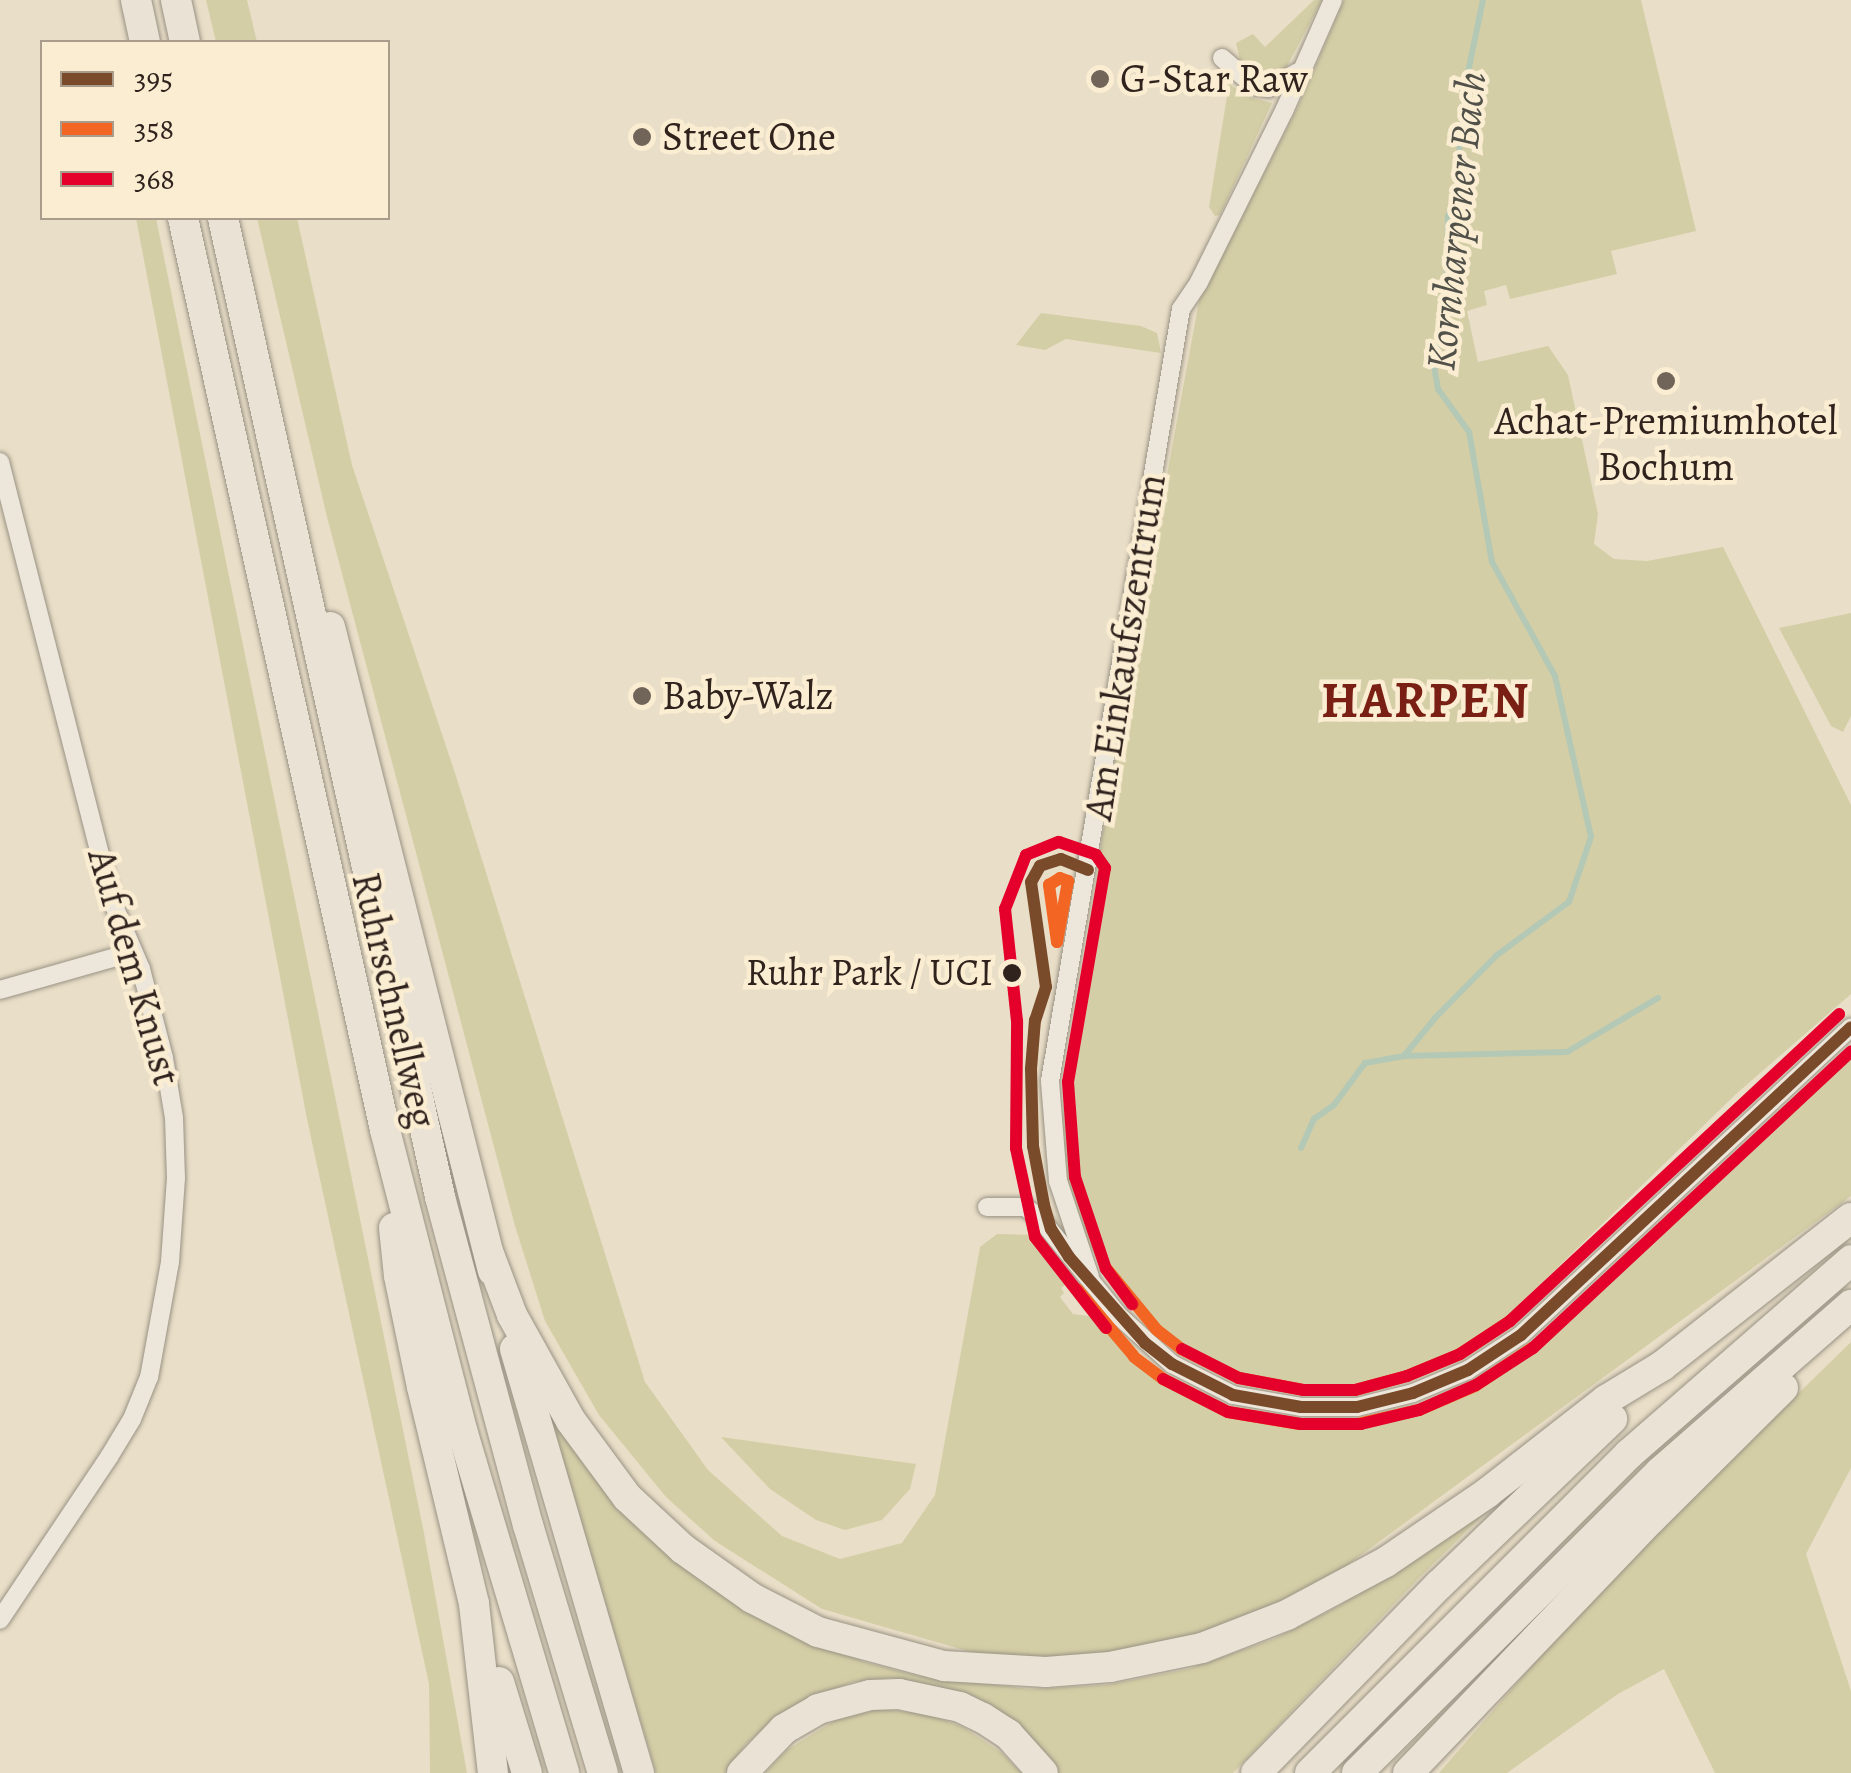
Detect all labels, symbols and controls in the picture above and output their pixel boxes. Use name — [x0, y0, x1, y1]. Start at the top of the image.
legend — [40, 40, 390, 220]
place label: G-Star Raw — [1120, 55, 1308, 103]
text: 395 — [134, 59, 173, 99]
marker: G-Star Raw — [1089, 68, 1111, 90]
water label: Kornharpener Bach — [1415, 69, 1497, 373]
text: 358 — [134, 109, 174, 149]
place label: Street One — [662, 113, 836, 161]
marker: Street One — [631, 126, 653, 148]
text: 368 — [134, 159, 175, 199]
marker: Achat-Premiumhotel Bochum — [1655, 370, 1677, 392]
place label: Achat-Premiumhotel Bochum — [1494, 397, 1838, 491]
street label: Am Einkaufszentrum — [1074, 471, 1176, 823]
district label: HARPEN — [1321, 671, 1531, 731]
place label: Baby-Walz — [662, 672, 834, 720]
marker: Baby-Walz — [631, 685, 653, 707]
street label: Auf dem Knust — [77, 843, 191, 1091]
street label: Ruhrschnellweg — [341, 868, 447, 1132]
place label: Ruhr Park / UCI — [746, 950, 993, 996]
marker: Ruhr Park / UCI — [1002, 963, 1022, 983]

